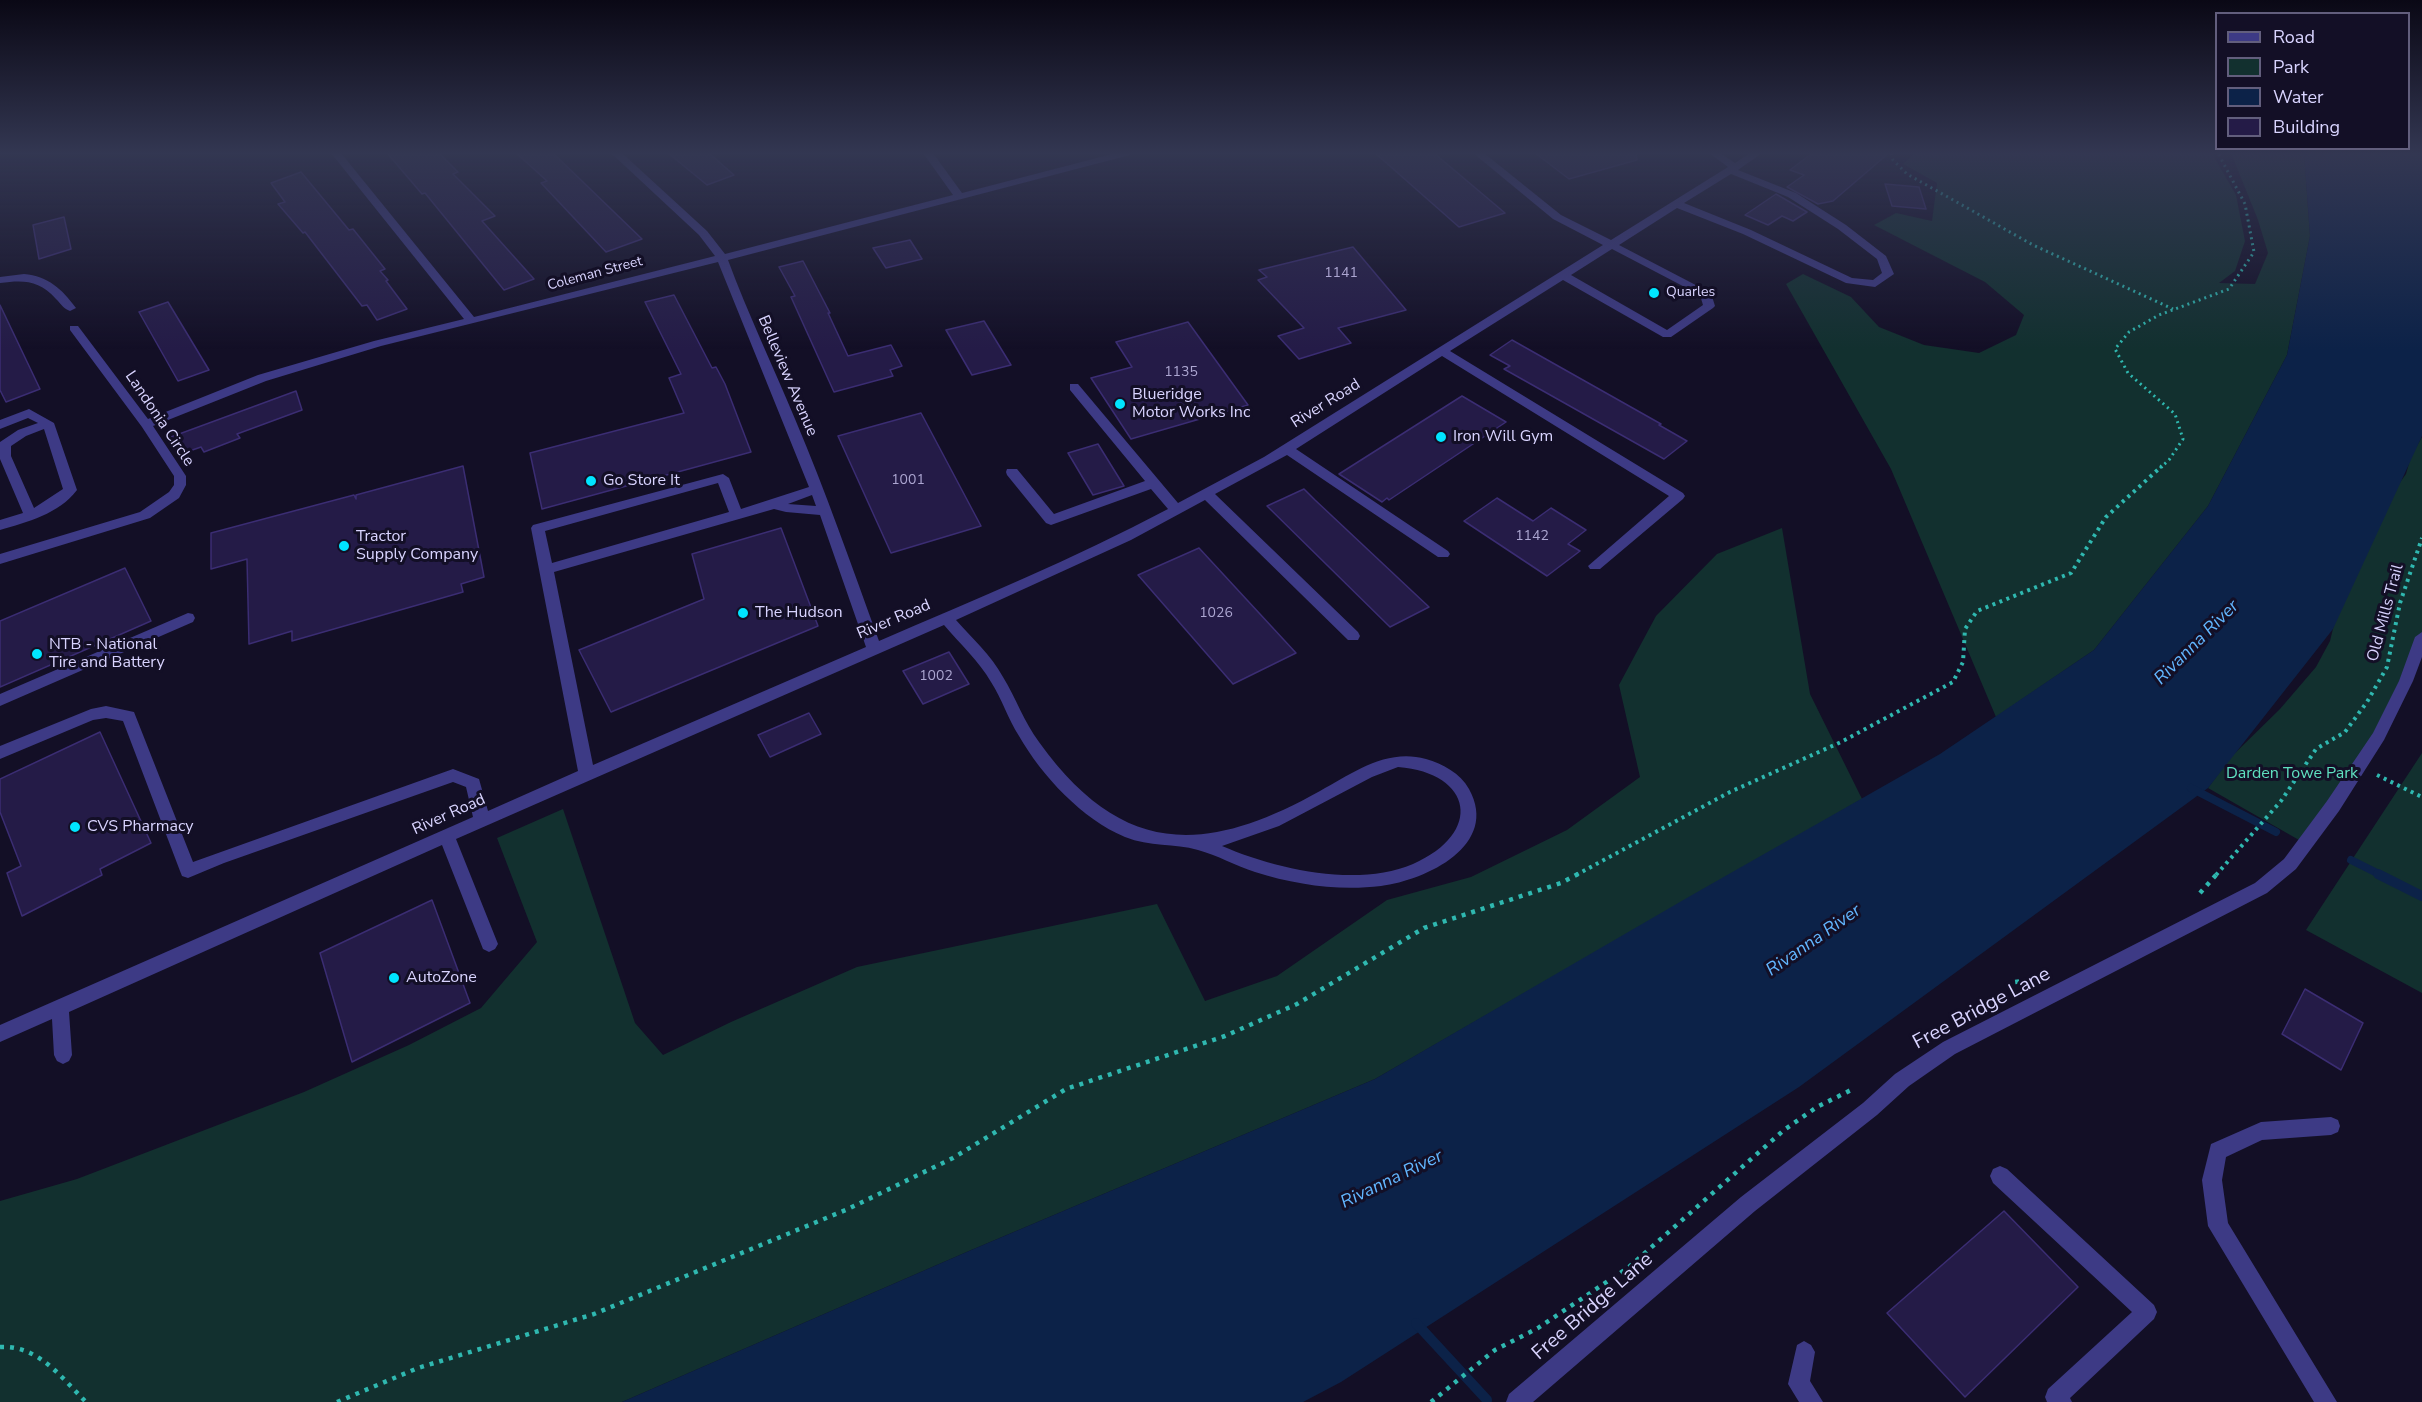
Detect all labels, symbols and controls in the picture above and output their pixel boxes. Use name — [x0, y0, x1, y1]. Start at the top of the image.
legend — [2215, 12, 2410, 150]
text: Road — [2273, 25, 2315, 49]
text: Park — [2273, 55, 2309, 79]
text: Water — [2273, 85, 2324, 109]
text: Building — [2273, 115, 2340, 139]
street label: Coleman Street — [546, 253, 644, 295]
house number: 1141 — [1324, 266, 1358, 282]
place label: Quarles — [1666, 285, 1715, 301]
marker: Quarles — [1647, 286, 1661, 300]
street label: Belleview Avenue — [753, 313, 821, 439]
house number: 1135 — [1164, 365, 1198, 381]
street label: Landonia Circle — [120, 368, 198, 470]
street label: River Road — [1288, 375, 1364, 433]
place label: Blueridge Motor Works Inc — [1132, 385, 1250, 423]
marker: Blueridge Motor Works Inc — [1113, 397, 1127, 411]
place label: Iron Will Gym — [1453, 427, 1553, 447]
marker: Iron Will Gym — [1434, 430, 1448, 444]
place label: Go Store It — [603, 471, 680, 491]
house number: 1001 — [891, 473, 925, 489]
marker: Go Store It — [584, 474, 598, 488]
place label: Tractor Supply Company — [356, 527, 478, 565]
house number: 1142 — [1515, 529, 1549, 545]
marker: Tractor Supply Company — [337, 539, 351, 553]
street label: Old Mills Trail — [2364, 562, 2408, 664]
street label: River Road — [854, 596, 934, 644]
water label: Rivanna River — [2150, 596, 2244, 690]
place label: The Hudson — [755, 603, 843, 623]
marker: The Hudson — [736, 606, 750, 620]
house number: 1026 — [1199, 606, 1233, 622]
place label: NTB - National Tire and Battery — [49, 635, 165, 673]
marker: NTB - National Tire and Battery — [30, 647, 44, 661]
house number: 1002 — [919, 669, 953, 685]
park label: Darden Towe Park — [2226, 764, 2358, 784]
street label: River Road — [409, 790, 489, 840]
place label: CVS Pharmacy — [87, 817, 194, 837]
marker: CVS Pharmacy — [68, 820, 82, 834]
water label: Rivanna River — [1762, 900, 1866, 982]
street label: Free Bridge Lane — [1909, 963, 2055, 1055]
place label: AutoZone — [406, 968, 477, 988]
marker: AutoZone — [387, 971, 401, 985]
water label: Rivanna River — [1337, 1146, 1447, 1214]
street label: Free Bridge Lane — [1528, 1248, 1658, 1366]

